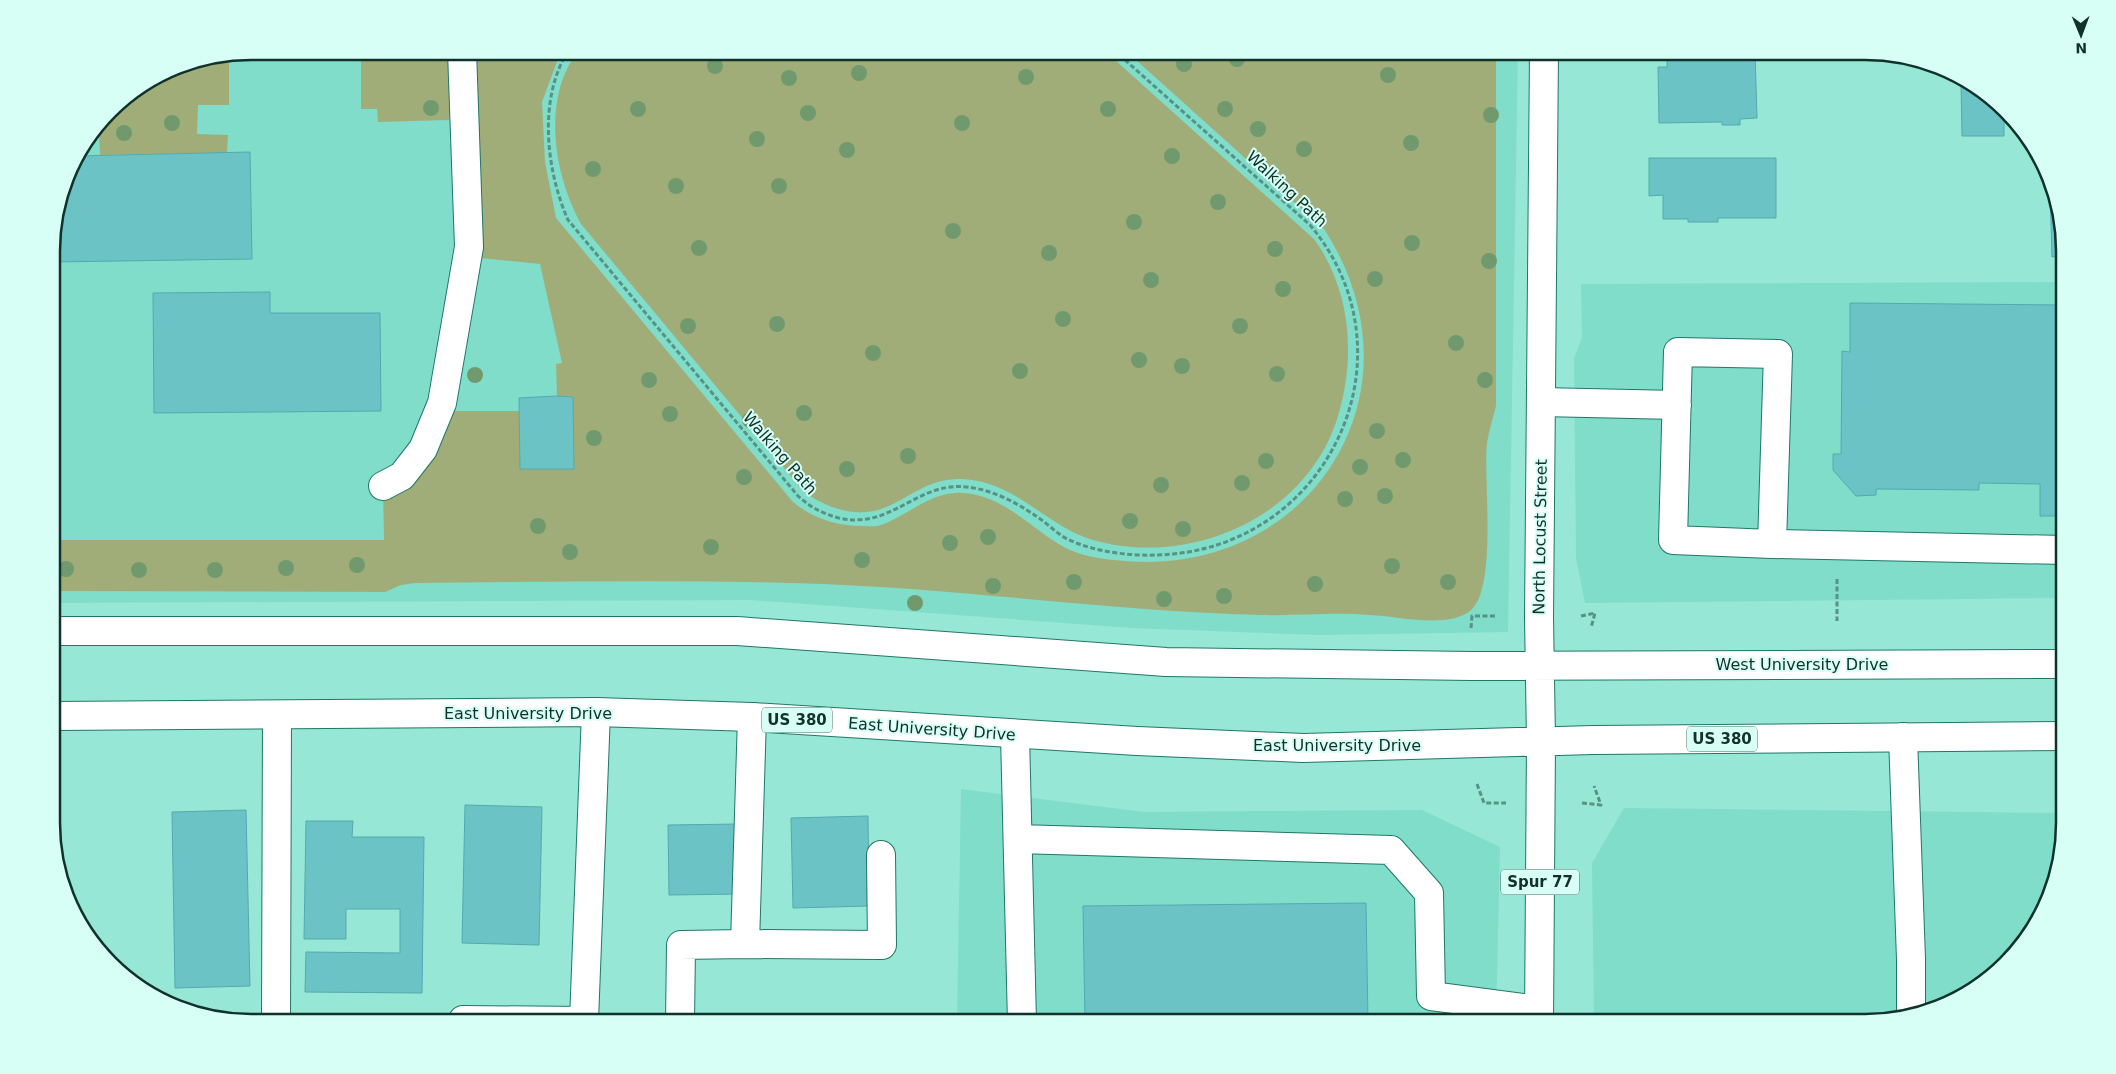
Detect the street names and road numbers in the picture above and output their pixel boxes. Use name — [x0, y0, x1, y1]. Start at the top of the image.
street label: Walking Path — [1243, 147, 1331, 231]
street label: Walking Path — [739, 408, 821, 498]
street label: North Locust Street — [1529, 459, 1551, 615]
street label: West University Drive — [1716, 655, 1888, 674]
street label: East University Drive — [444, 704, 612, 723]
road number: US 380 — [762, 708, 832, 732]
street label: East University Drive — [848, 714, 1016, 744]
road number: US 380 — [1687, 726, 1757, 752]
street label: East University Drive — [1253, 736, 1421, 755]
road number: Spur 77 — [1501, 870, 1579, 894]

